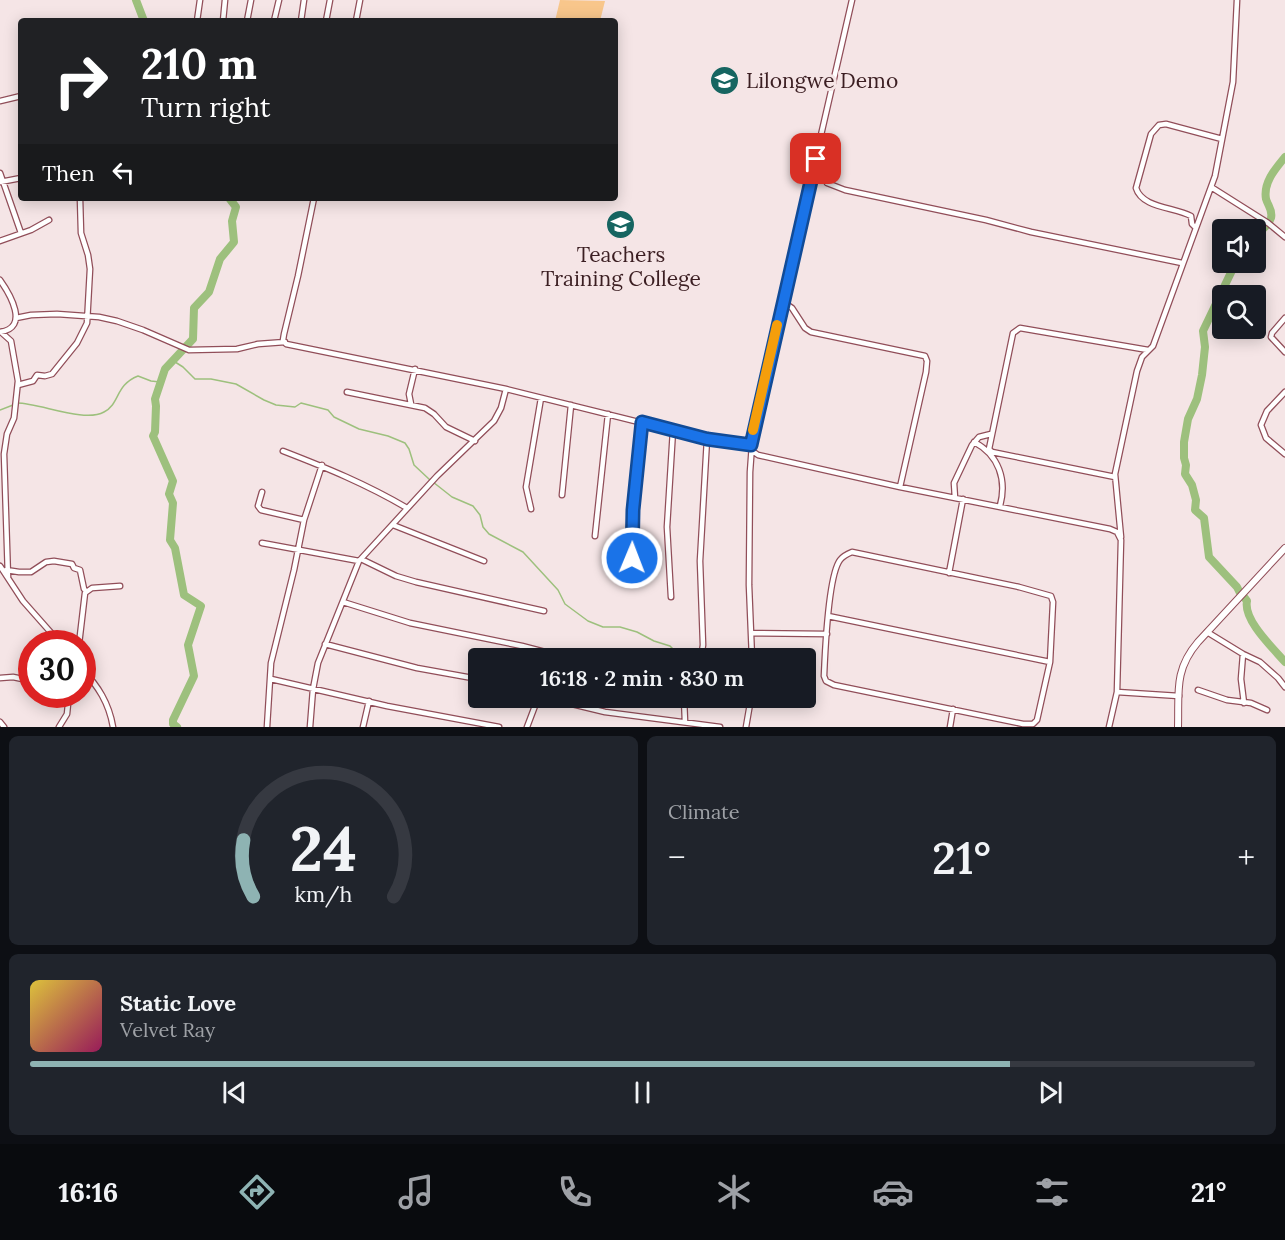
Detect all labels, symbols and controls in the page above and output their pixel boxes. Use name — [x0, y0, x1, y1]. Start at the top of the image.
text: 210 m — [141, 37, 257, 91]
icon: right — [42, 42, 120, 120]
school or university icon: Lilongwe Demo — [709, 65, 741, 97]
place label: Lilongwe Demo — [746, 67, 898, 94]
text: Turn right — [141, 90, 270, 124]
pin — [790, 133, 841, 184]
icon: arrive — [799, 142, 832, 175]
icon: left — [107, 156, 140, 189]
text: Then — [42, 159, 95, 187]
school or university icon: Teachers Training College — [605, 208, 637, 240]
map controls — [1212, 219, 1266, 339]
button: sound — [1212, 219, 1266, 273]
place label: Teachers Training College — [541, 241, 701, 292]
button: search — [1212, 285, 1266, 339]
position arrow — [600, 526, 664, 590]
speed limit sign: 30 — [18, 630, 96, 708]
text: 16:18 · 2 min · 830 m — [540, 664, 744, 692]
text: Climate — [668, 799, 740, 824]
text: 24 — [290, 808, 357, 888]
text: 21° — [932, 829, 991, 886]
text: − — [668, 836, 686, 878]
text: + — [1237, 836, 1255, 878]
text: km/h — [295, 881, 353, 909]
text: Static Love — [120, 989, 236, 1017]
text: Velvet Ray — [120, 1017, 215, 1042]
icon: previous — [218, 1076, 251, 1109]
icon: pause — [626, 1076, 659, 1109]
icon: next — [1034, 1076, 1067, 1109]
icon: directions — [236, 1171, 278, 1213]
icon: music — [395, 1171, 437, 1213]
icon: phone — [554, 1171, 596, 1213]
icon: climate — [713, 1171, 755, 1213]
icon: car — [872, 1171, 914, 1213]
icon: filters — [1031, 1171, 1073, 1213]
text: 16:16 — [59, 1175, 118, 1209]
text: 21° — [1191, 1175, 1226, 1209]

